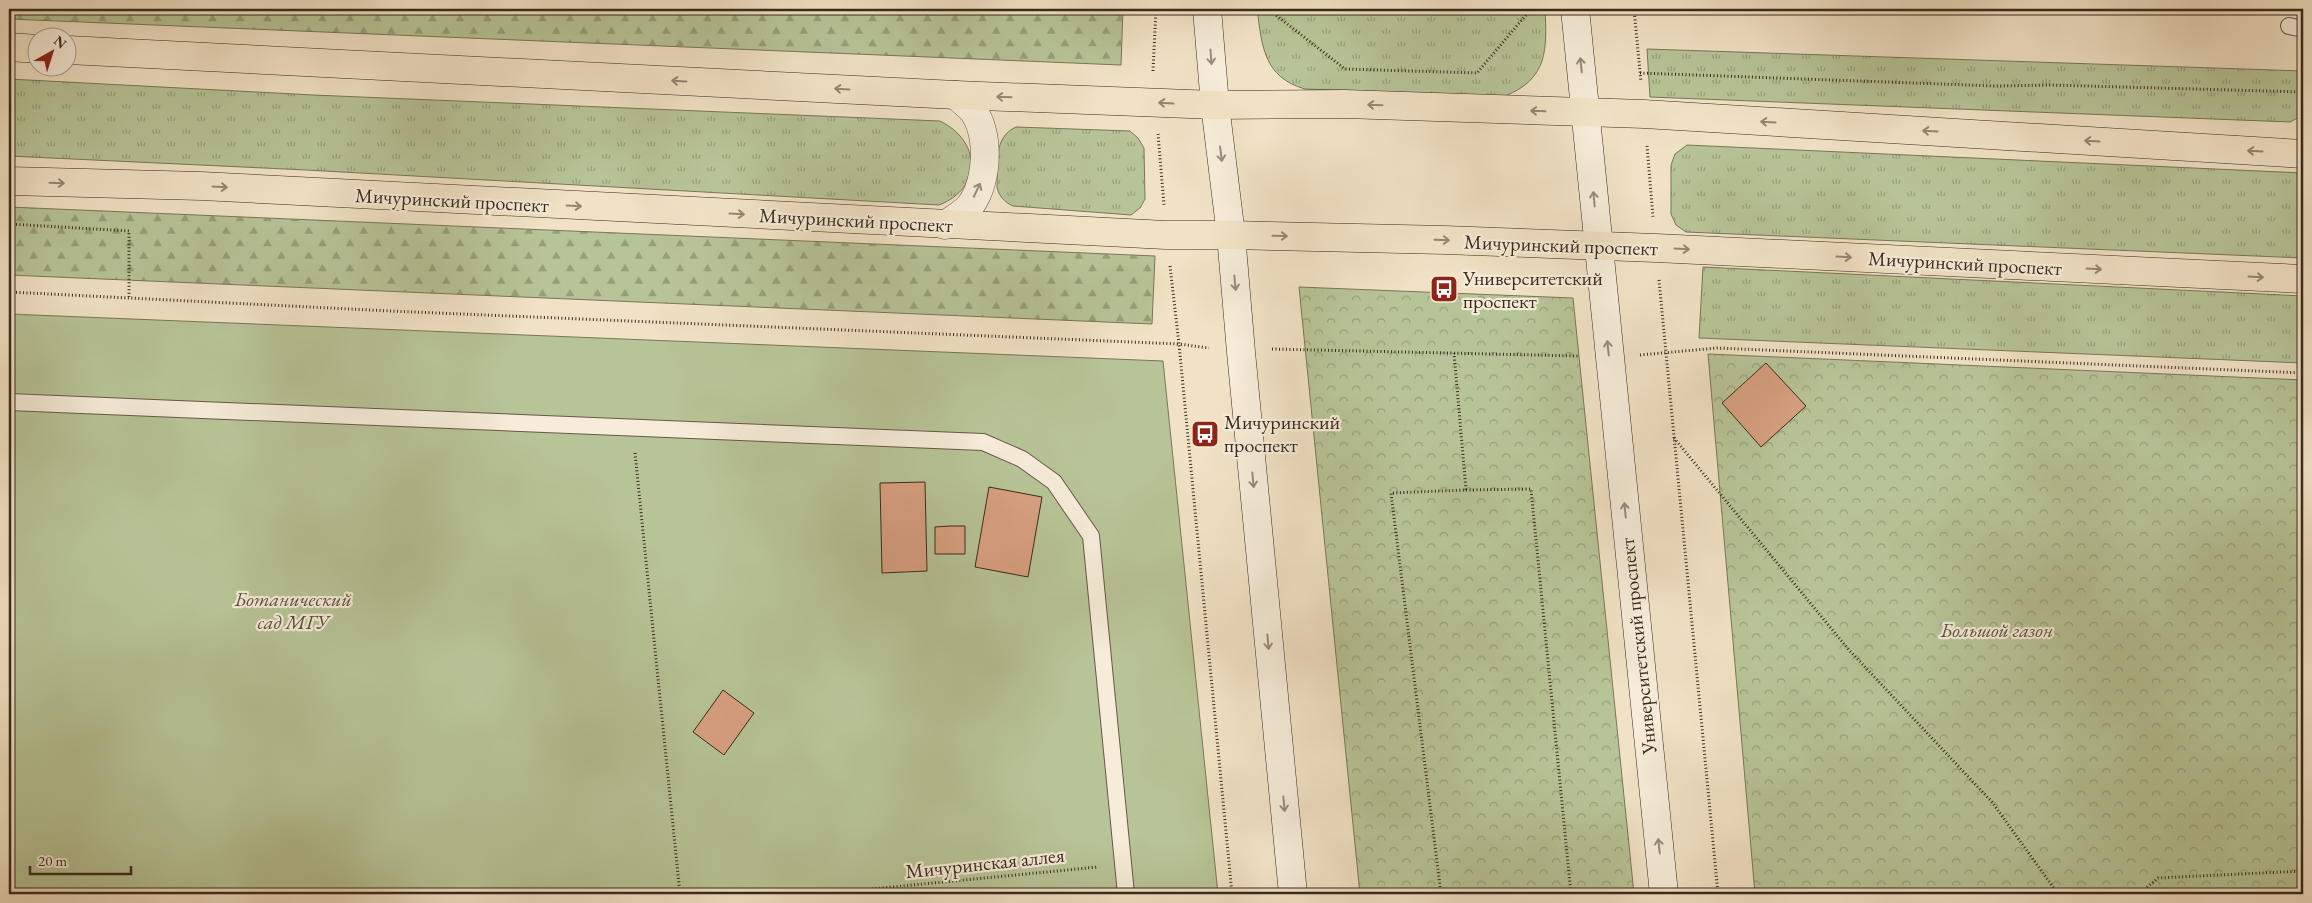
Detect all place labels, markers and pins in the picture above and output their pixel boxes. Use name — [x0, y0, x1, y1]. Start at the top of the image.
place label: Университетский проспект — [1462, 265, 1603, 314]
bus stop icon: Университетский проспект — [1429, 274, 1459, 304]
place label: Мичуринский проспект — [1224, 409, 1341, 458]
bus stop icon: Мичуринский проспект — [1190, 419, 1220, 449]

